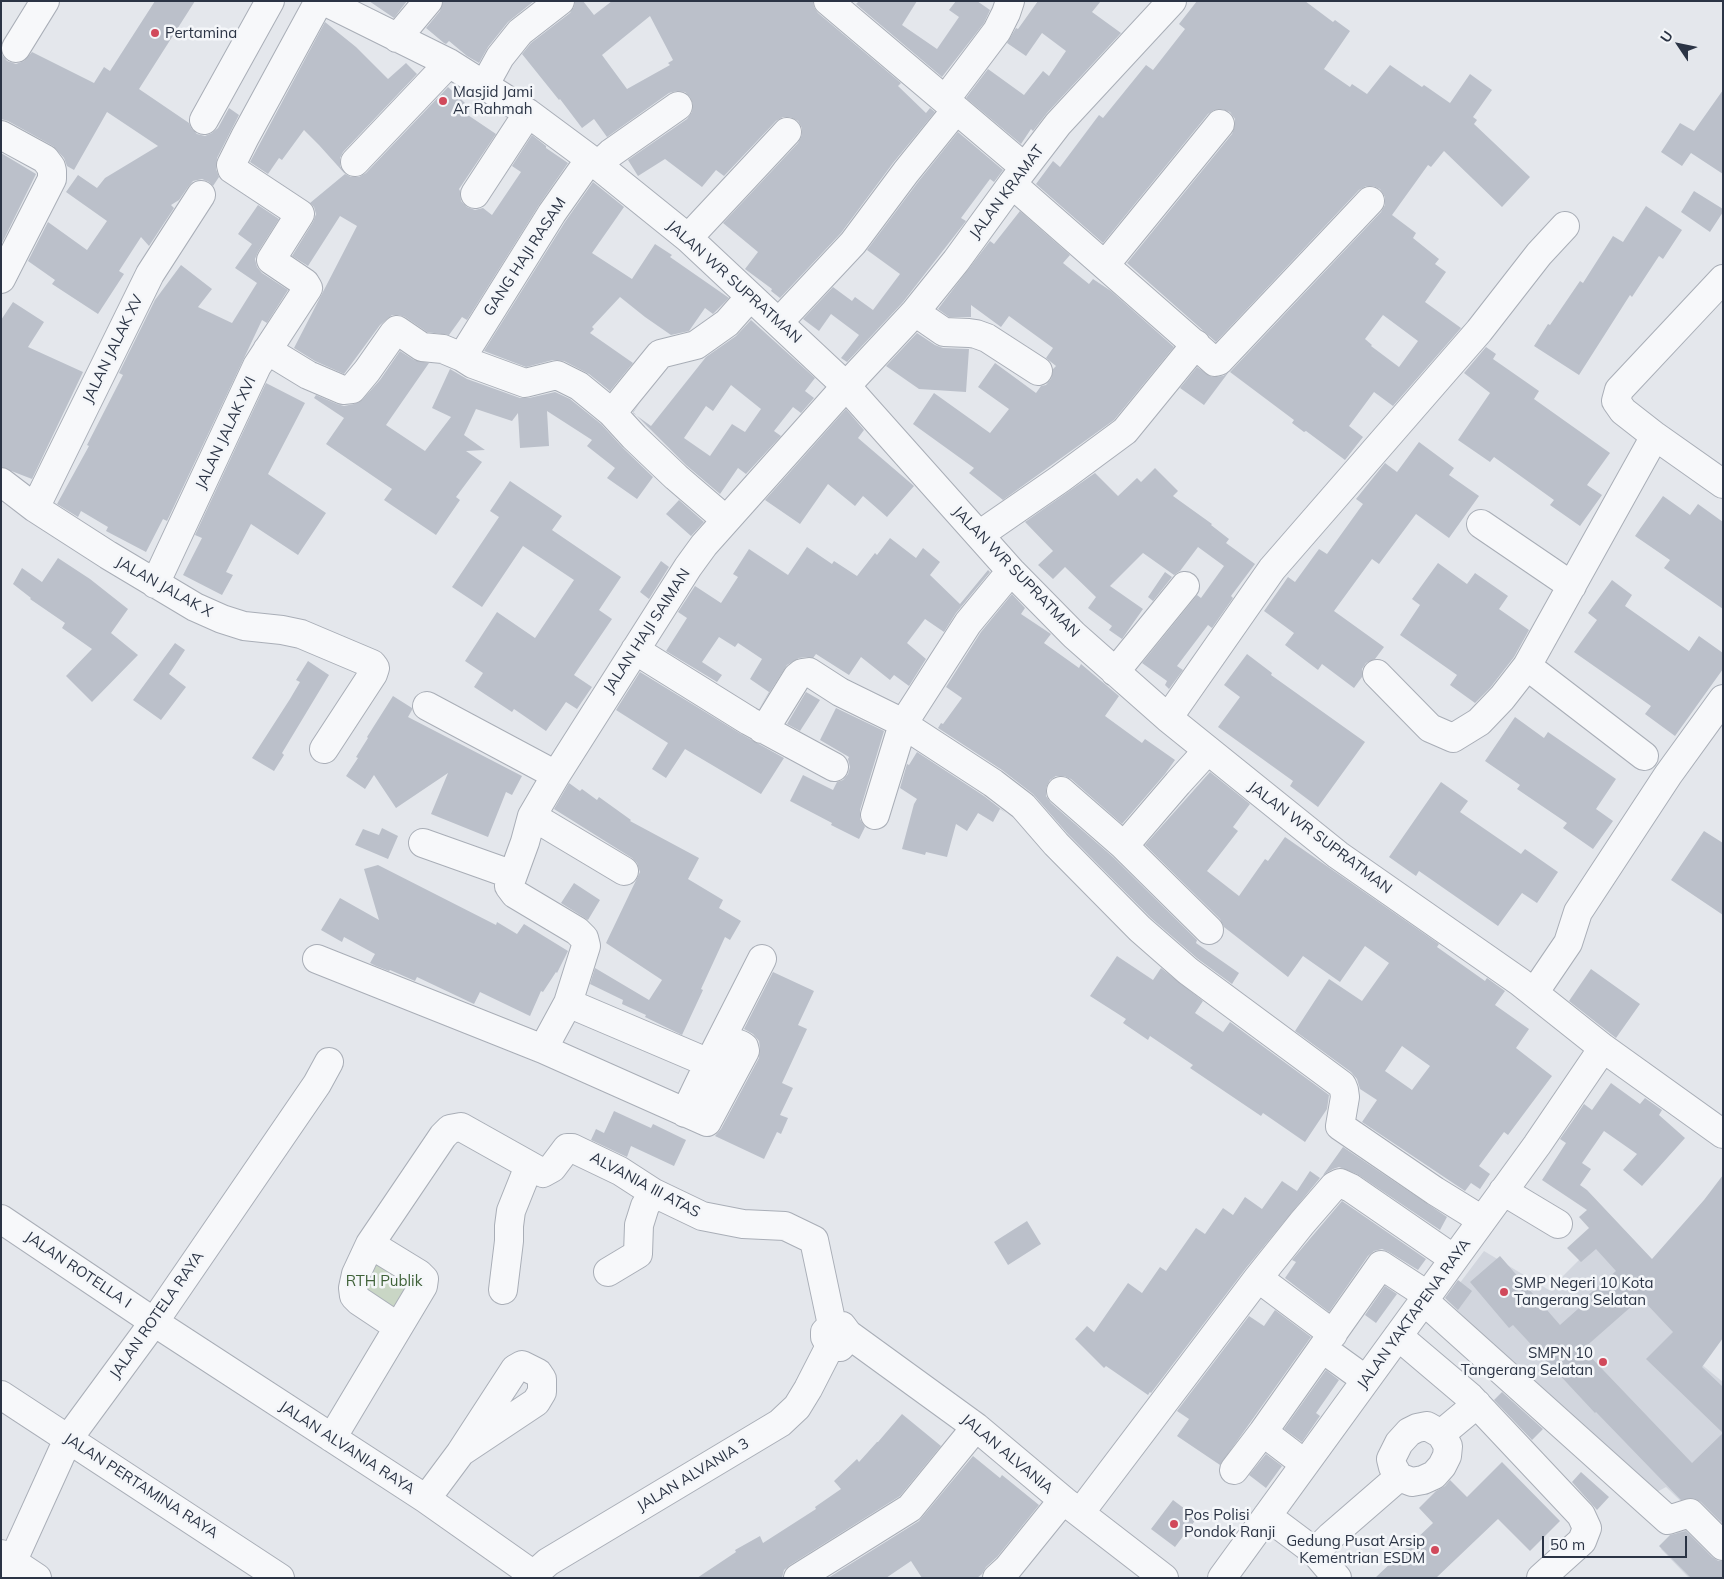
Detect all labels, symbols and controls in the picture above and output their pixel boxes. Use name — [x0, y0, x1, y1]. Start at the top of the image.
north arrow — [1654, 20, 1704, 70]
place label: Pertamina — [165, 24, 237, 42]
marker: Pertamina — [149, 27, 161, 39]
text: U — [1656, 27, 1677, 46]
place label: Masjid Jami Ar Rahmah — [453, 83, 533, 118]
marker: Masjid Jami Ar Rahmah — [437, 95, 449, 107]
street label: JALAN KRAMAT — [966, 142, 1048, 242]
street label: GANG HAJI RASAM — [480, 194, 570, 320]
street label: JALAN WR SUPRATMAN — [663, 217, 805, 347]
street label: JALAN JALAK XV — [79, 292, 147, 406]
street label: JALAN JALAK XVI — [192, 374, 260, 492]
street label: JALAN WR SUPRATMAN — [949, 503, 1083, 641]
street label: JALAN JALAK X — [112, 553, 216, 621]
street label: JALAN HAJI SAIMAN — [600, 565, 694, 697]
street label: JALAN WR SUPRATMAN — [1245, 778, 1395, 898]
street label: ALVANIA III ATAS — [587, 1148, 703, 1222]
street label: JALAN ROTELLA I — [22, 1228, 134, 1312]
street label: JALAN YAKTAPENA RAYA — [1353, 1235, 1475, 1393]
street label: JALAN ROTELA RAYA — [106, 1248, 208, 1382]
park label: RTH Publik — [346, 1272, 422, 1290]
place label: SMP Negeri 10 Kota Tangerang Selatan — [1514, 1274, 1653, 1309]
marker: SMP Negeri 10 Kota Tangerang Selatan — [1498, 1286, 1510, 1298]
place label: SMPN 10 Tangerang Selatan — [1461, 1344, 1593, 1379]
marker: SMPN 10 Tangerang Selatan — [1597, 1356, 1609, 1368]
street label: JALAN ALVANIA RAYA — [276, 1397, 418, 1499]
street label: JALAN ALVANIA — [957, 1410, 1057, 1498]
street label: JALAN PERTAMINA RAYA — [61, 1429, 221, 1543]
street label: JALAN ALVANIA 3 — [634, 1434, 752, 1516]
place label: Pos Polisi Pondok Ranji — [1184, 1506, 1275, 1541]
marker: Pos Polisi Pondok Ranji — [1168, 1518, 1180, 1530]
scale bar — [1544, 1526, 1689, 1558]
place label: Gedung Pusat Arsip Kementrian ESDM — [1286, 1532, 1425, 1567]
text: 50 m — [1550, 1535, 1585, 1554]
marker: Gedung Pusat Arsip Kementrian ESDM — [1429, 1544, 1441, 1556]

